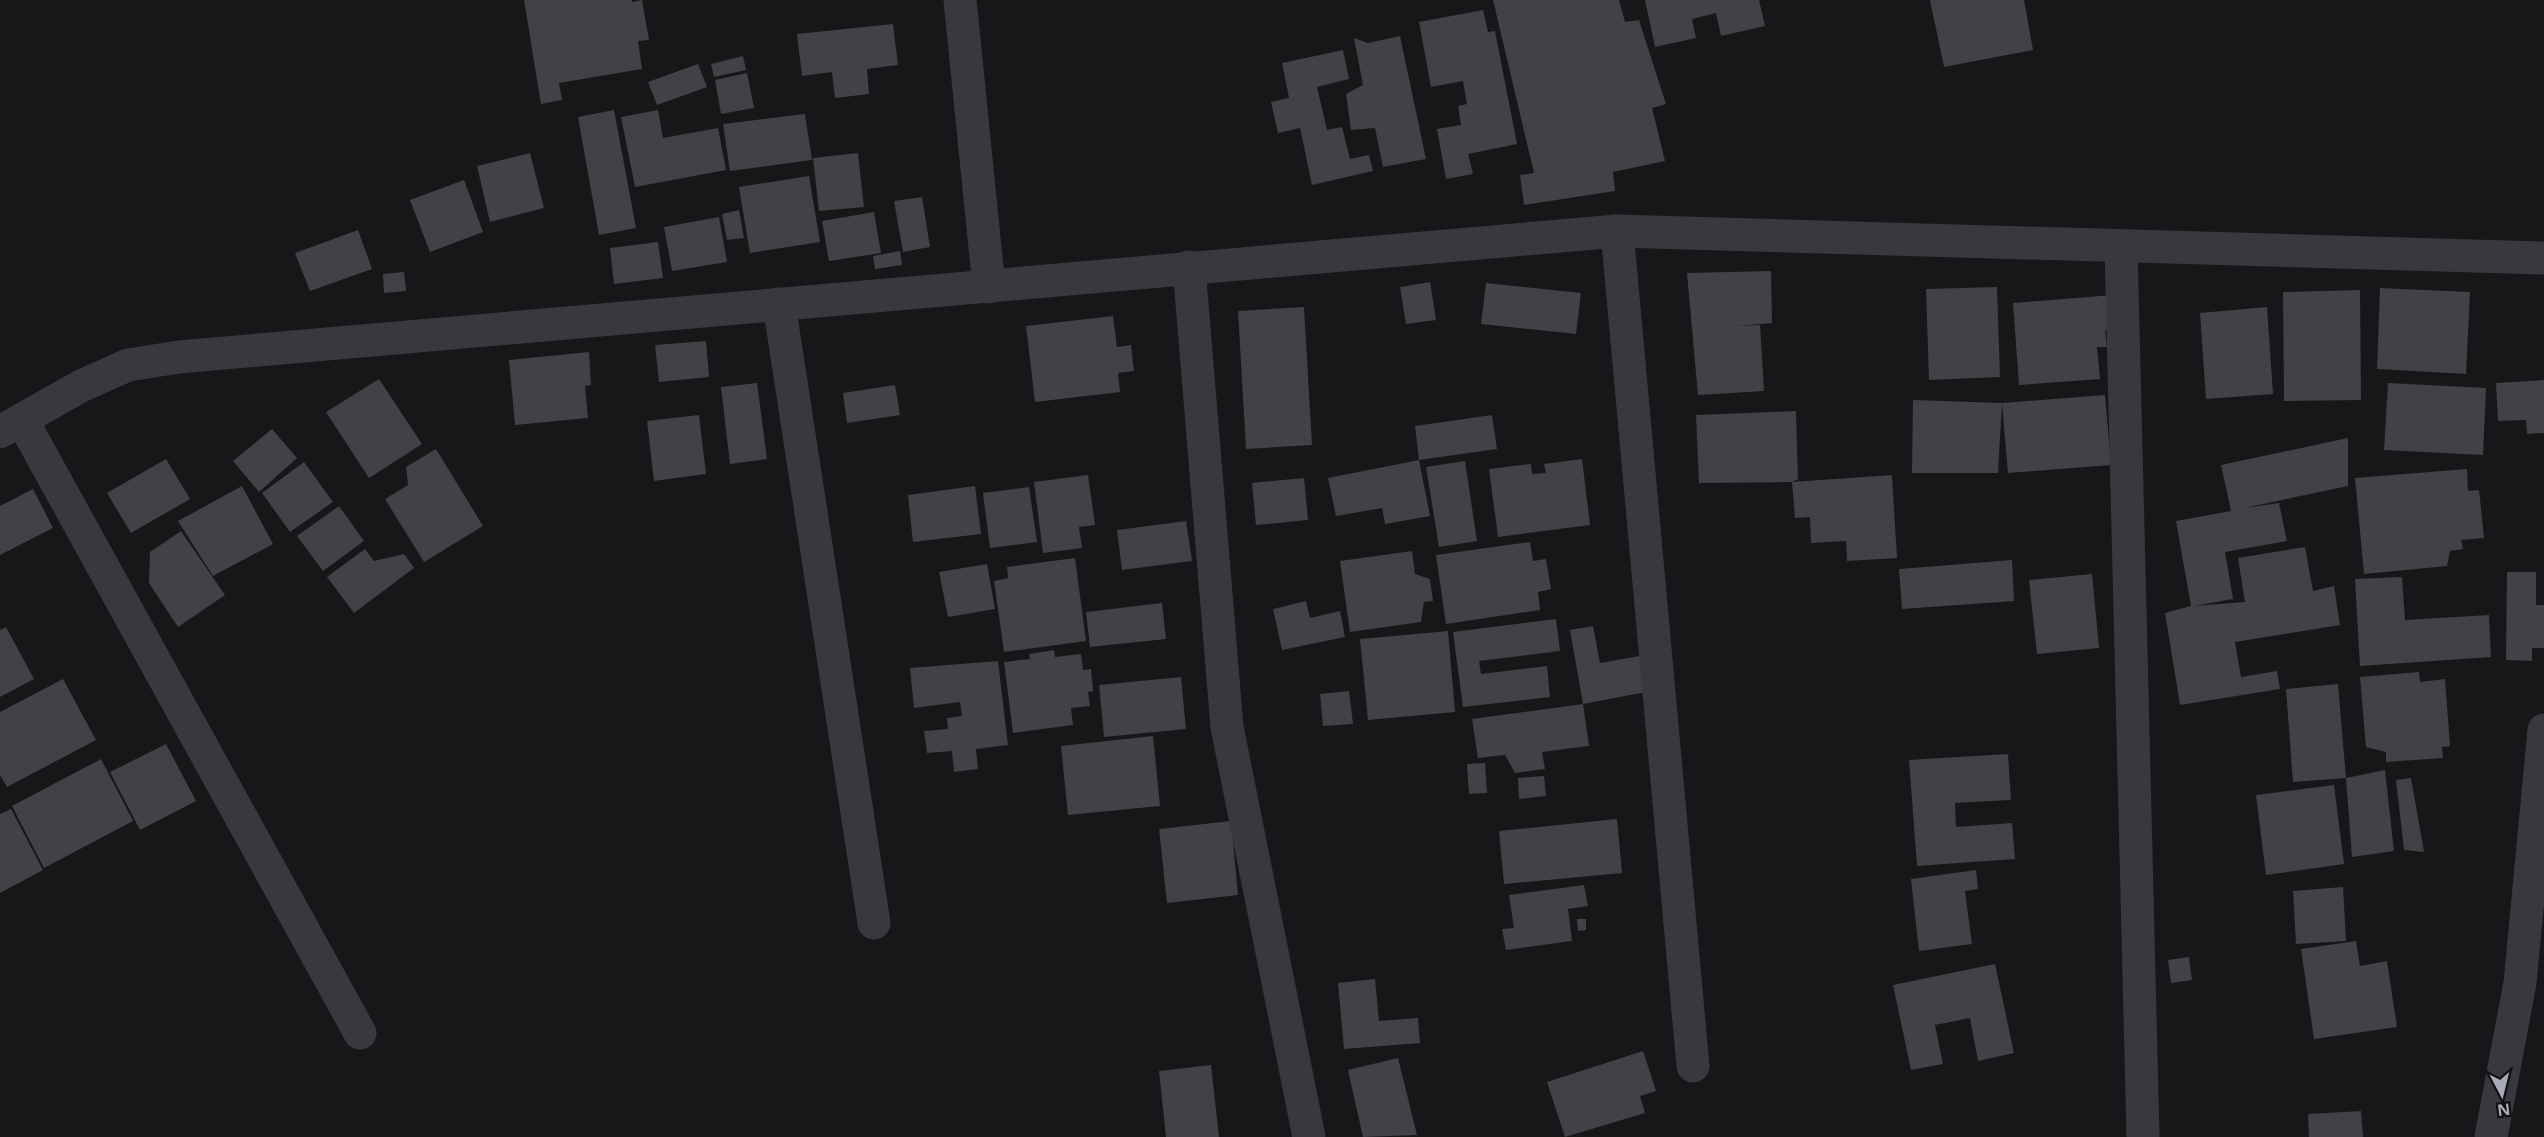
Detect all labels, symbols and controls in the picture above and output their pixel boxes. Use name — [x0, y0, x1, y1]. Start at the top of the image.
north arrow — [2472, 1065, 2532, 1125]
text: N — [2496, 1098, 2512, 1122]

